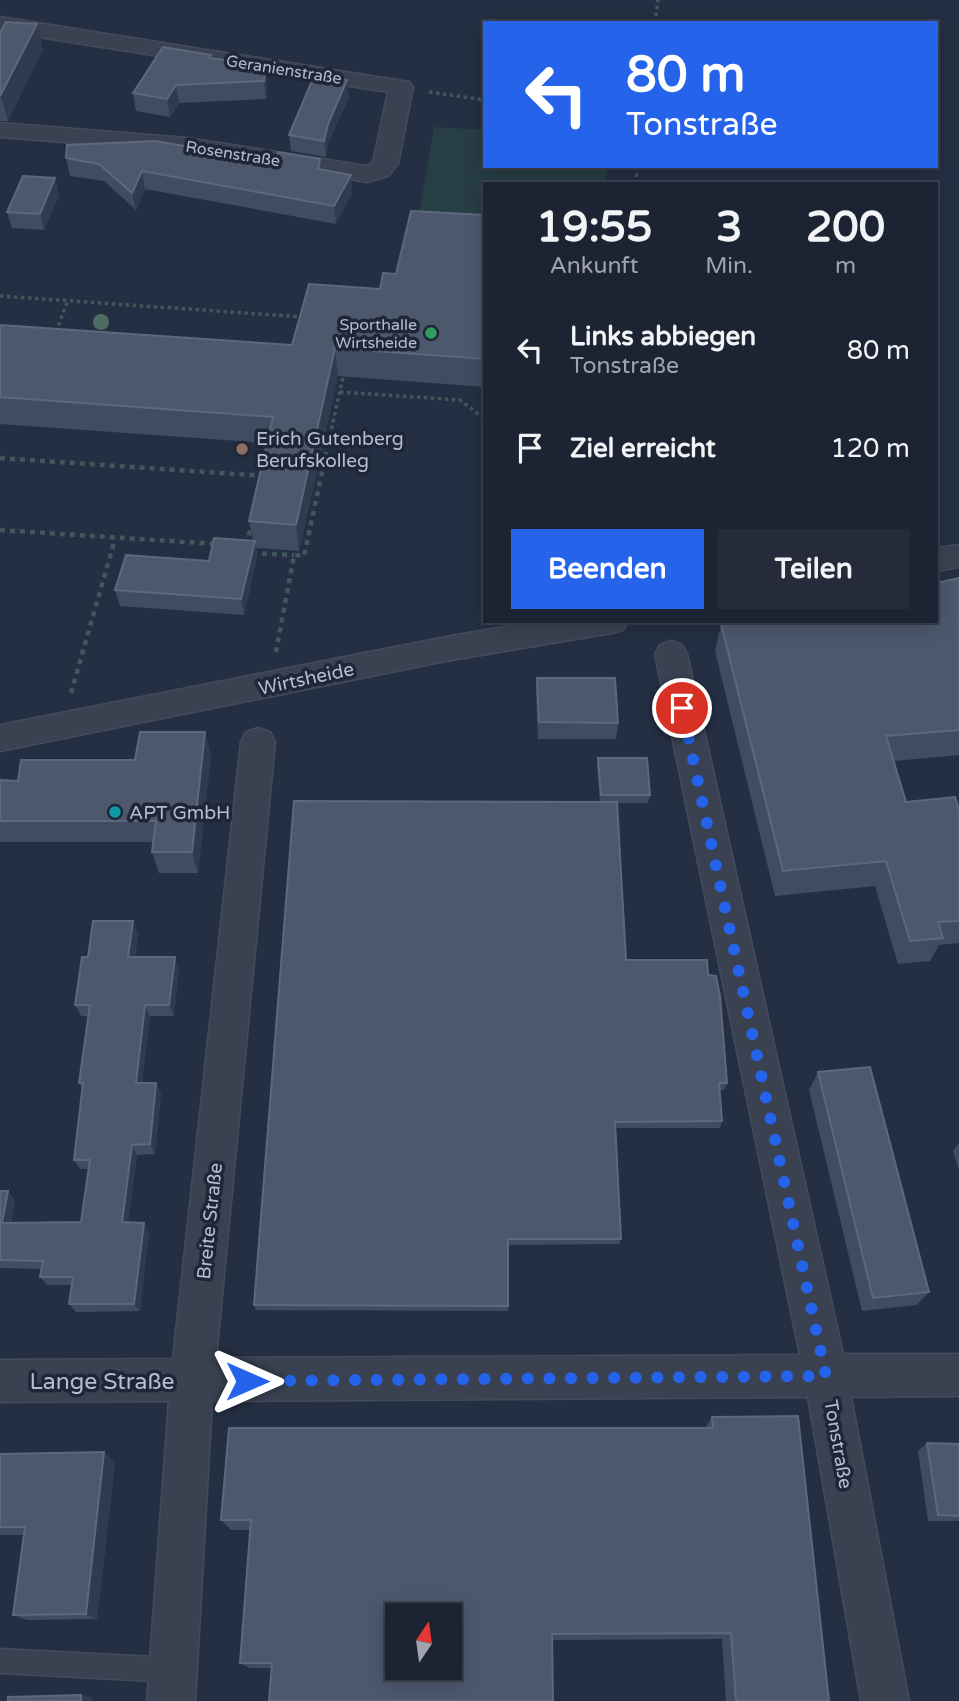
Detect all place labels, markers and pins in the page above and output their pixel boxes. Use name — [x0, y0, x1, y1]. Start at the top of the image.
place label: Sporthalle Wirtsheide — [335, 315, 417, 353]
marker: Sporthalle Wirtsheide — [423, 325, 439, 341]
place label: Erich Gutenberg Berufskolleg — [256, 428, 404, 472]
marker: Erich Gutenberg Berufskolleg — [234, 441, 250, 457]
pin — [652, 678, 712, 738]
place label: APT GmbH — [129, 802, 230, 824]
marker: APT GmbH — [107, 804, 123, 820]

